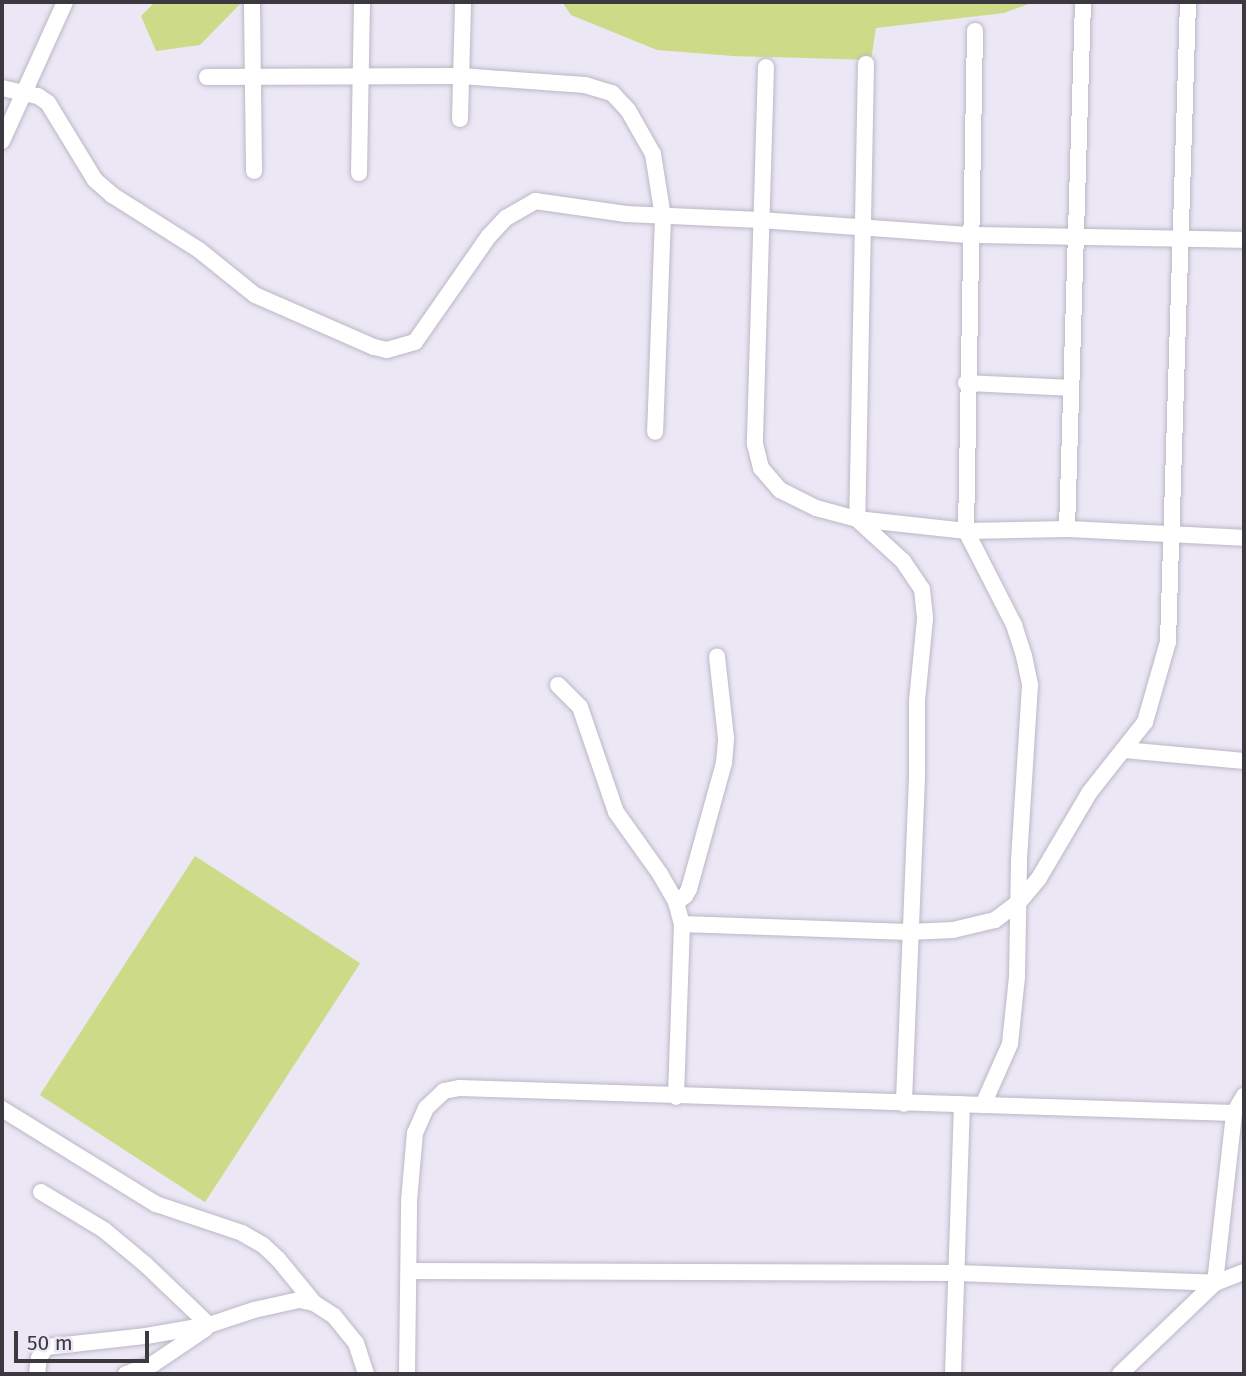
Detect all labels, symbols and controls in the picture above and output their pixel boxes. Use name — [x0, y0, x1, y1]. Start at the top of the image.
scale bar — [18, 1316, 152, 1360]
text: 50 m — [27, 1330, 73, 1356]

